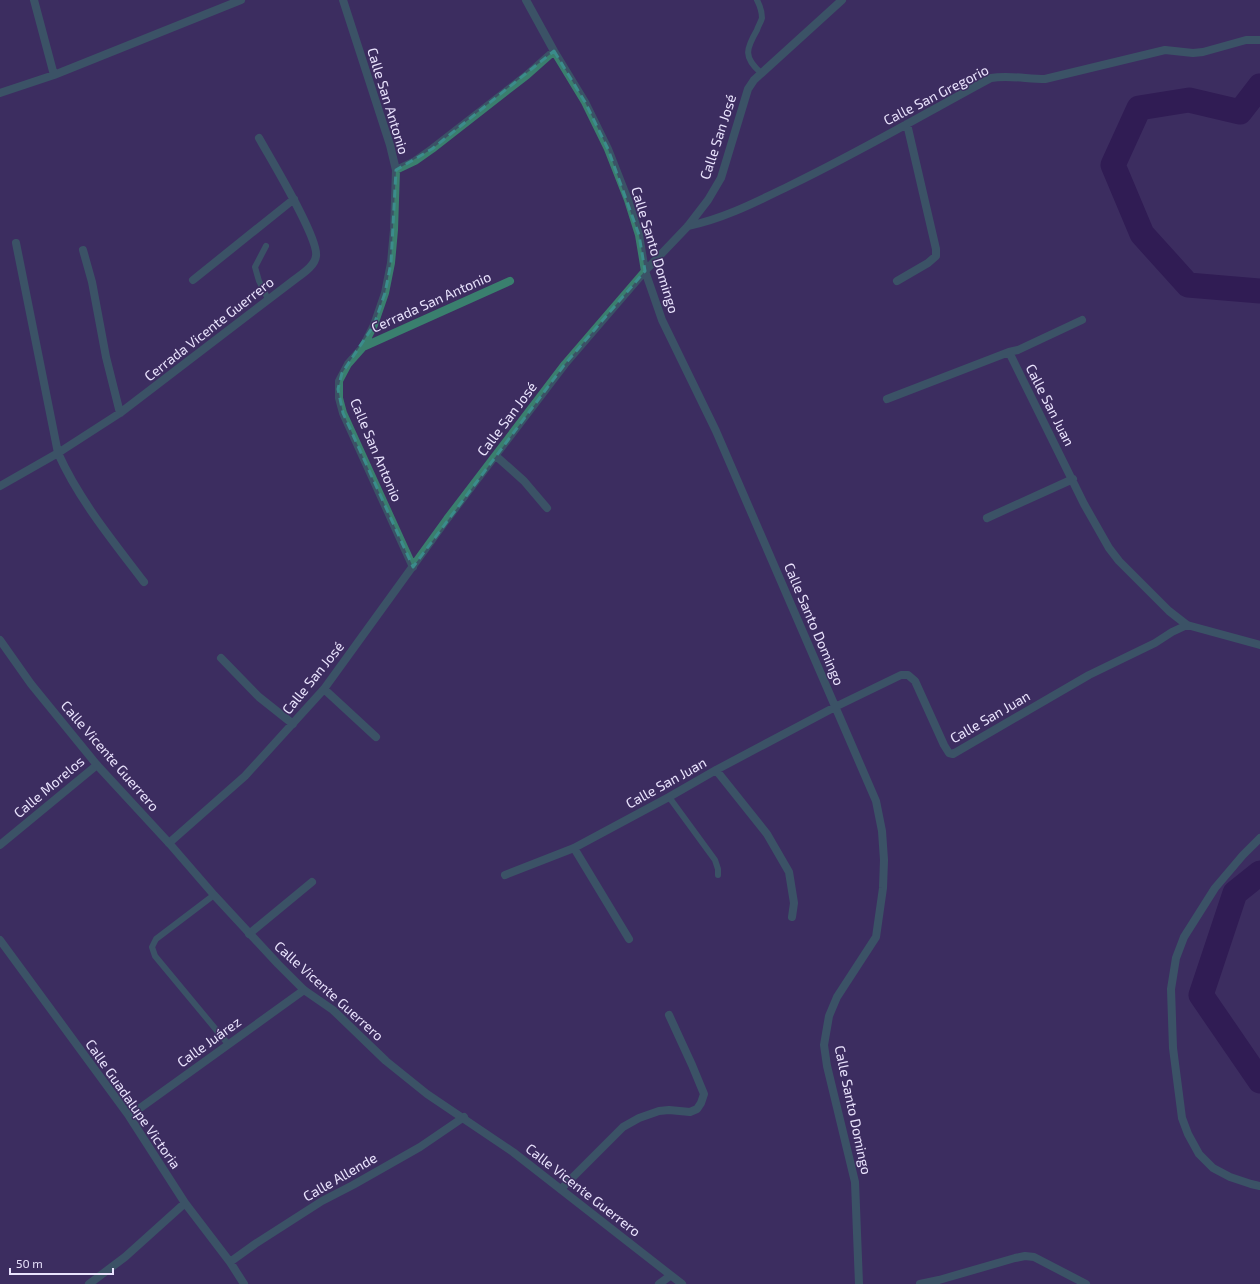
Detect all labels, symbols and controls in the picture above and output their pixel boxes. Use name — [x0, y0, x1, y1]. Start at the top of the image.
street label: Calle San Antonio — [364, 45, 413, 156]
street label: Calle San Gregorio — [880, 61, 991, 128]
street label: Calle San José — [696, 92, 739, 182]
street label: Calle Santo Domingo — [628, 184, 683, 315]
street label: Cerrada San Antonio — [368, 267, 493, 336]
street label: Cerrada Vicente Guerrero — [141, 273, 277, 384]
street label: Calle San Juan — [1023, 361, 1078, 449]
street label: Calle San José — [473, 378, 540, 459]
street label: Calle San Antonio — [347, 395, 406, 504]
street label: Calle Santo Domingo — [781, 560, 848, 688]
street label: Calle San José — [278, 638, 347, 717]
street label: Calle San Juan — [947, 687, 1033, 746]
street label: Calle Vicente Guerrero — [58, 697, 163, 814]
street label: Calle Morelos — [10, 752, 87, 821]
street label: Calle San Juan — [622, 753, 709, 812]
street label: Calle Vicente Guerrero — [271, 937, 387, 1044]
street label: Calle Juárez — [173, 1013, 244, 1070]
street label: Calle Guadalupe Victoria — [82, 1036, 185, 1172]
street label: Calle Santo Domingo — [832, 1044, 875, 1176]
street label: Calle Vicente Guerrero — [523, 1140, 644, 1240]
street label: Calle Allende — [300, 1149, 380, 1205]
scale bar — [10, 1250, 113, 1276]
text: 50 m — [16, 1256, 43, 1270]

